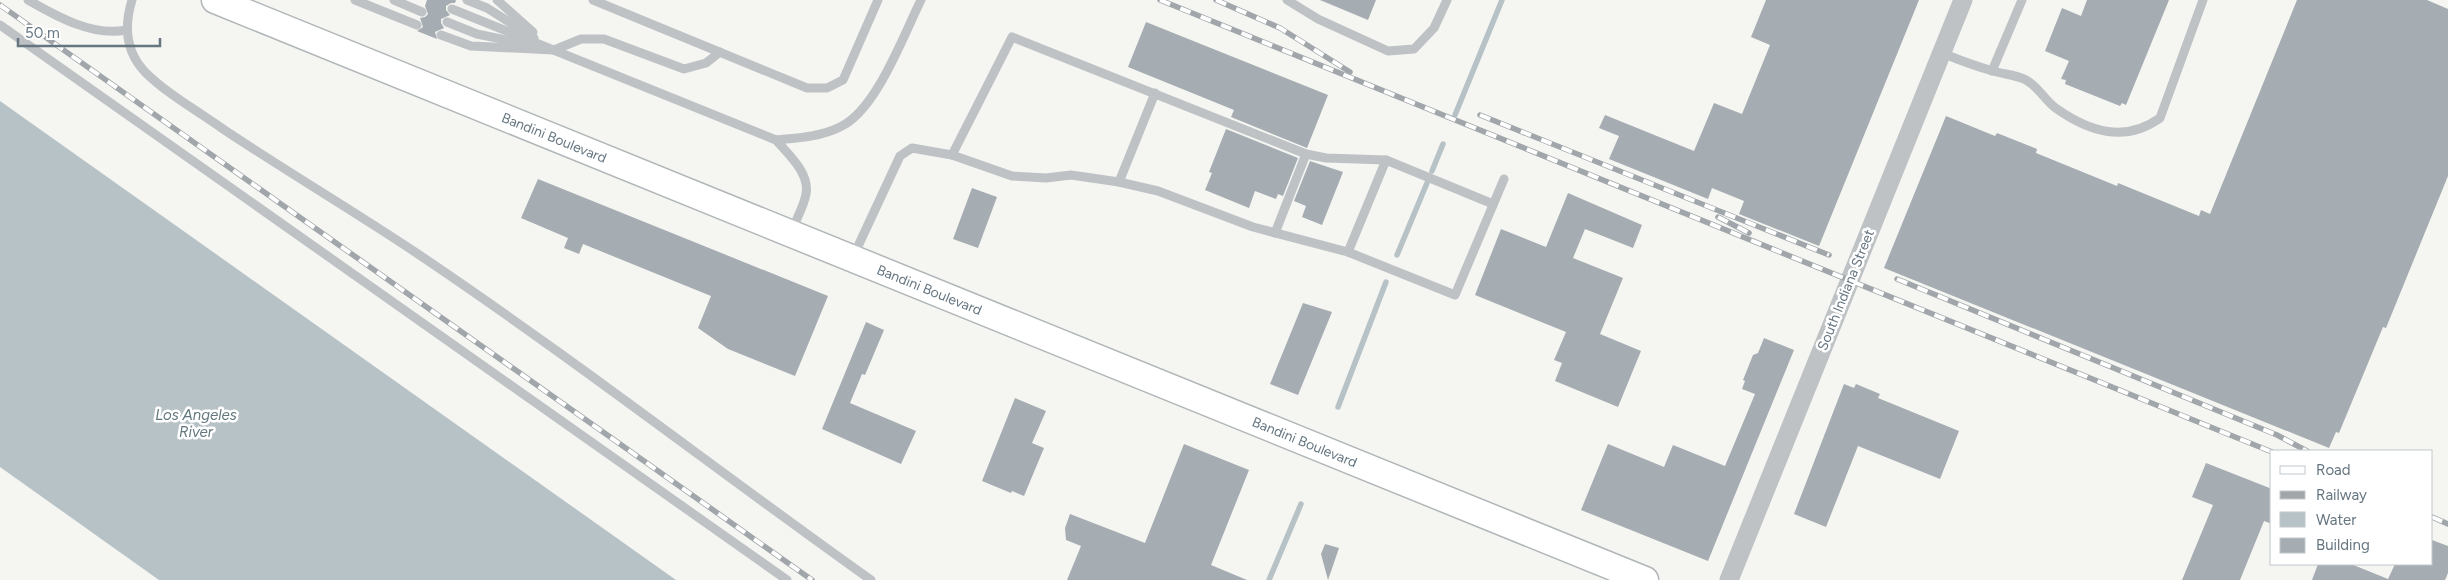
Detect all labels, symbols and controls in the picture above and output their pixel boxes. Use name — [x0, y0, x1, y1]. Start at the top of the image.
scale bar — [18, 15, 160, 47]
text: 50 m — [25, 24, 60, 42]
street label: Bandini Boulevard — [499, 109, 609, 166]
street label: South Indiana Street — [1814, 227, 1878, 353]
street label: Bandini Boulevard — [874, 261, 984, 319]
water label: Los Angeles River — [155, 406, 237, 441]
street label: Bandini Boulevard — [1250, 413, 1360, 471]
legend — [2270, 450, 2433, 565]
text: Road — [2316, 461, 2351, 479]
text: Railway — [2316, 486, 2367, 504]
text: Water — [2316, 511, 2356, 529]
text: Building — [2316, 536, 2370, 554]

